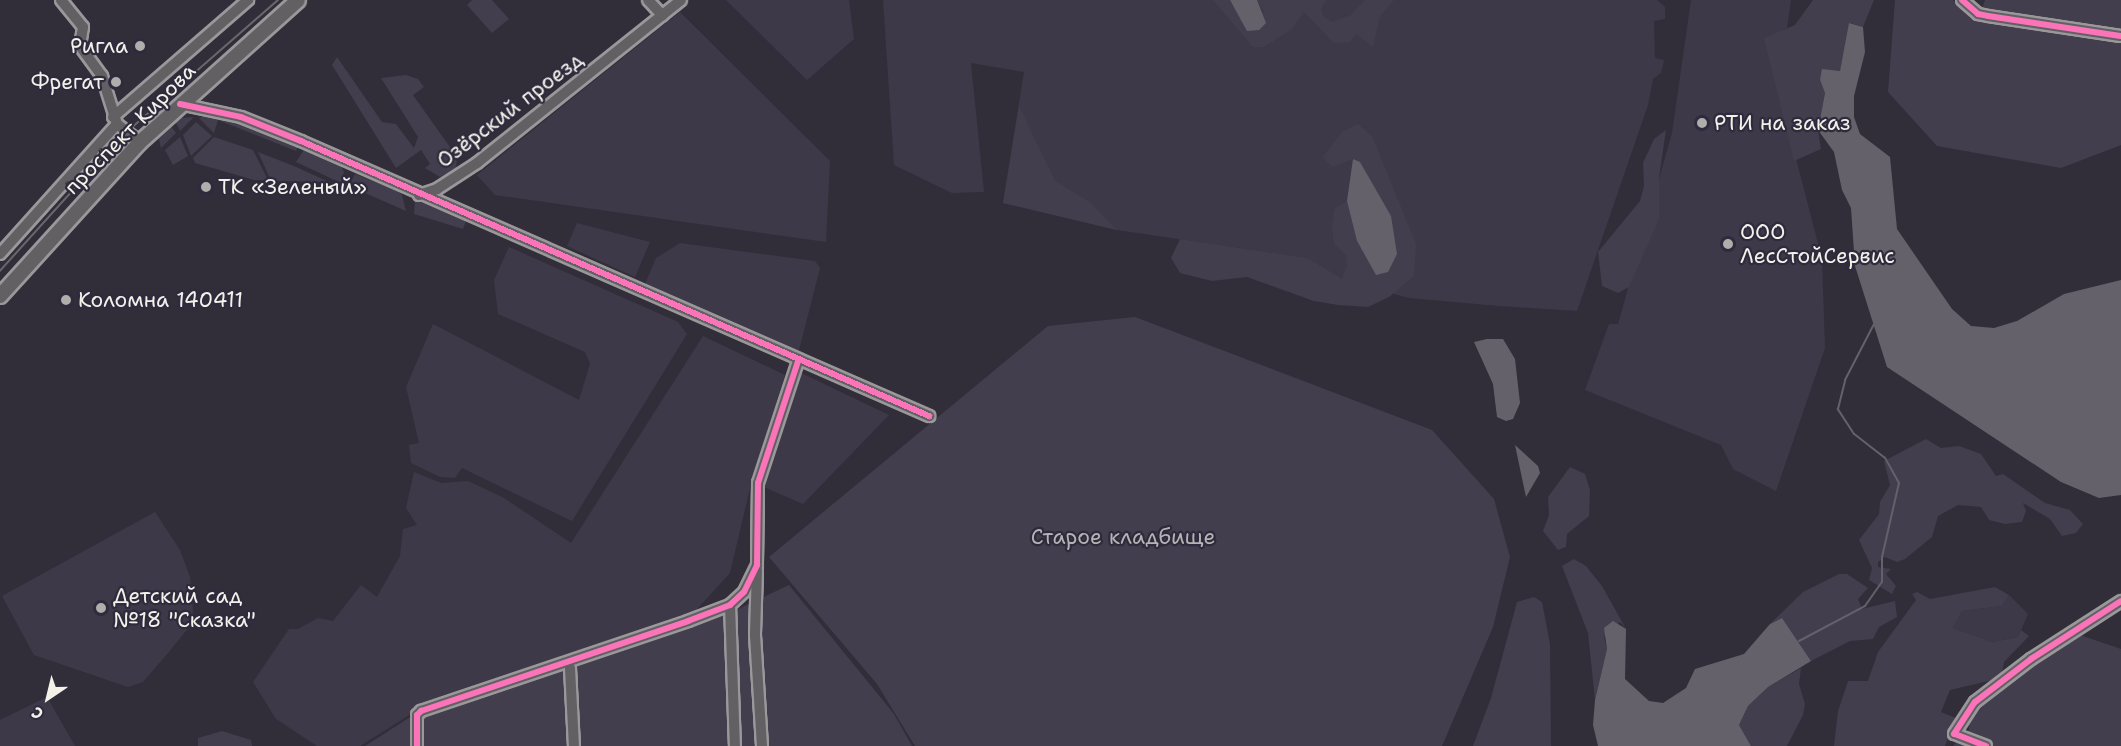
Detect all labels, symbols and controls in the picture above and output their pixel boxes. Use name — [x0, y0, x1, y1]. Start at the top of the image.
place label: Ригла — [70, 33, 128, 59]
marker: Ригла — [133, 39, 147, 53]
street label: Озёрский проезд — [432, 47, 588, 173]
street label: проспект Кирова — [59, 58, 201, 200]
place label: Фрегат — [31, 69, 104, 95]
marker: Фрегат — [109, 75, 123, 89]
place label: РТИ на заказ — [1714, 110, 1850, 136]
marker: РТИ на заказ — [1695, 116, 1709, 130]
place label: ТК «Зеленый» — [218, 174, 367, 200]
marker: ТК «Зеленый» — [199, 180, 213, 194]
place label: ООО ЛесСтойСервис — [1740, 219, 1895, 269]
marker: ООО ЛесСтойСервис — [1721, 237, 1735, 251]
place label: Коломна 140411 — [78, 287, 243, 313]
marker: Коломна 140411 — [59, 293, 73, 307]
park label: Старое кладбище — [1031, 524, 1215, 550]
place label: Детский сад №18 "Сказка" — [113, 583, 256, 633]
marker: Детский сад №18 "Сказка" — [94, 601, 108, 615]
north arrow — [18, 668, 78, 728]
text: С — [27, 702, 47, 725]

